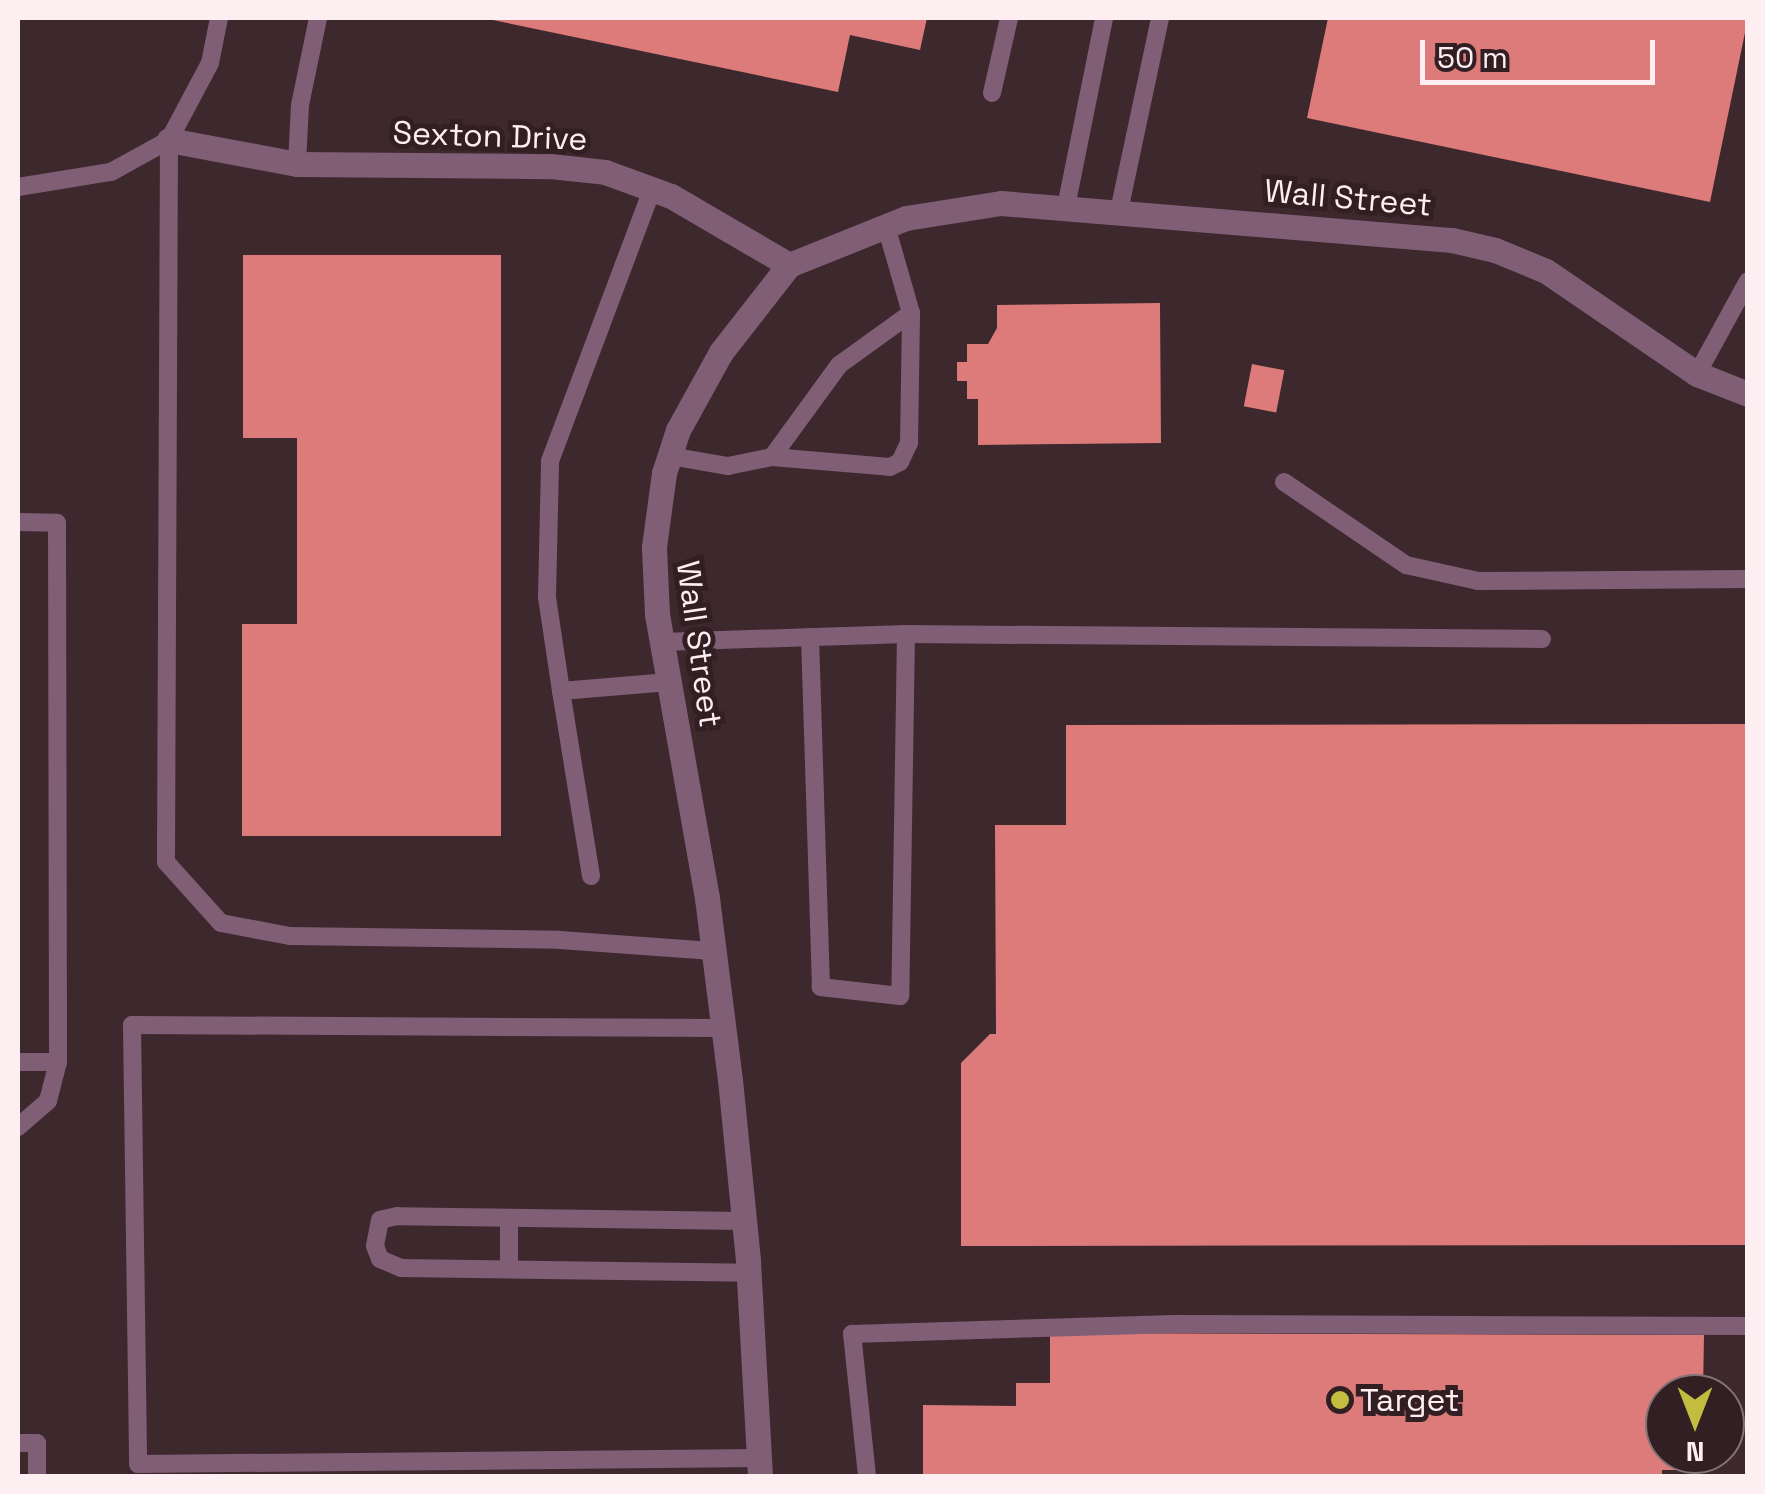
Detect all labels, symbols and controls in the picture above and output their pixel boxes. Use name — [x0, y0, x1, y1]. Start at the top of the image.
scale bar — [1425, 20, 1660, 82]
text: 50 m — [1437, 38, 1508, 77]
street label: Sexton Drive — [392, 113, 588, 159]
street label: Wall Street — [1263, 172, 1433, 224]
street label: Wall Street — [668, 558, 730, 730]
north arrow — [1645, 1374, 1745, 1474]
place label: Target — [1360, 1381, 1459, 1419]
marker: Target — [1329, 1389, 1351, 1411]
text: N — [1686, 1434, 1704, 1470]

